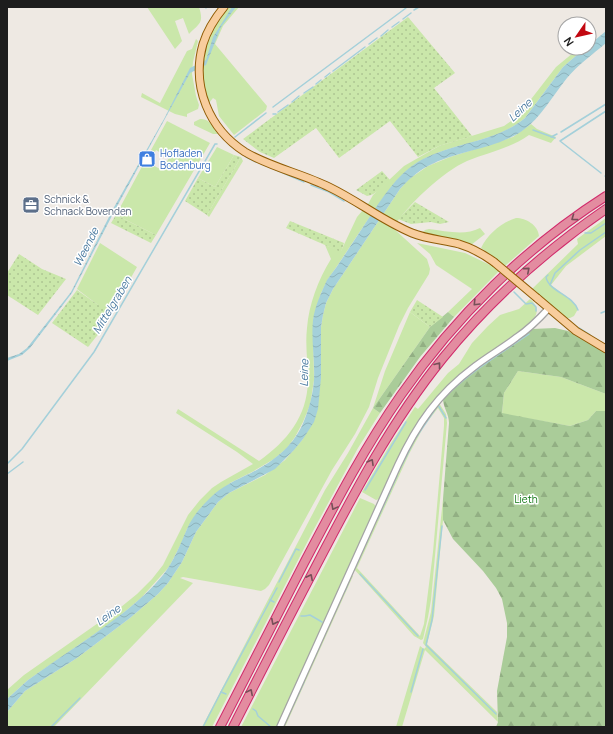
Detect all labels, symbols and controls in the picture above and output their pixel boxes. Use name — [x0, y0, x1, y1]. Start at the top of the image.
north arrow — [557, 16, 597, 56]
text: N — [560, 34, 577, 49]
water label: Leine — [504, 94, 535, 125]
place label: Hofladen Bodenburg — [160, 146, 211, 172]
shop icon: Hofladen Bodenburg — [137, 149, 157, 169]
place label: Schnick & Schnack Bovenden — [44, 192, 132, 218]
office icon: Schnick & Schnack Bovenden — [21, 195, 41, 215]
one-way arrow — [571, 213, 578, 221]
water label: Weende — [69, 224, 102, 269]
one-way arrow — [522, 267, 530, 275]
water label: Mittelgraben — [88, 273, 135, 336]
one-way arrow — [473, 298, 481, 306]
water label: Leine — [296, 359, 311, 387]
one-way arrow — [433, 362, 440, 369]
one-way arrow — [367, 459, 374, 466]
park label: Lieth — [514, 492, 538, 506]
one-way arrow — [331, 503, 339, 510]
one-way arrow — [305, 574, 313, 581]
water label: Leine — [92, 600, 124, 629]
one-way arrow — [271, 618, 279, 625]
one-way arrow — [246, 689, 253, 697]

